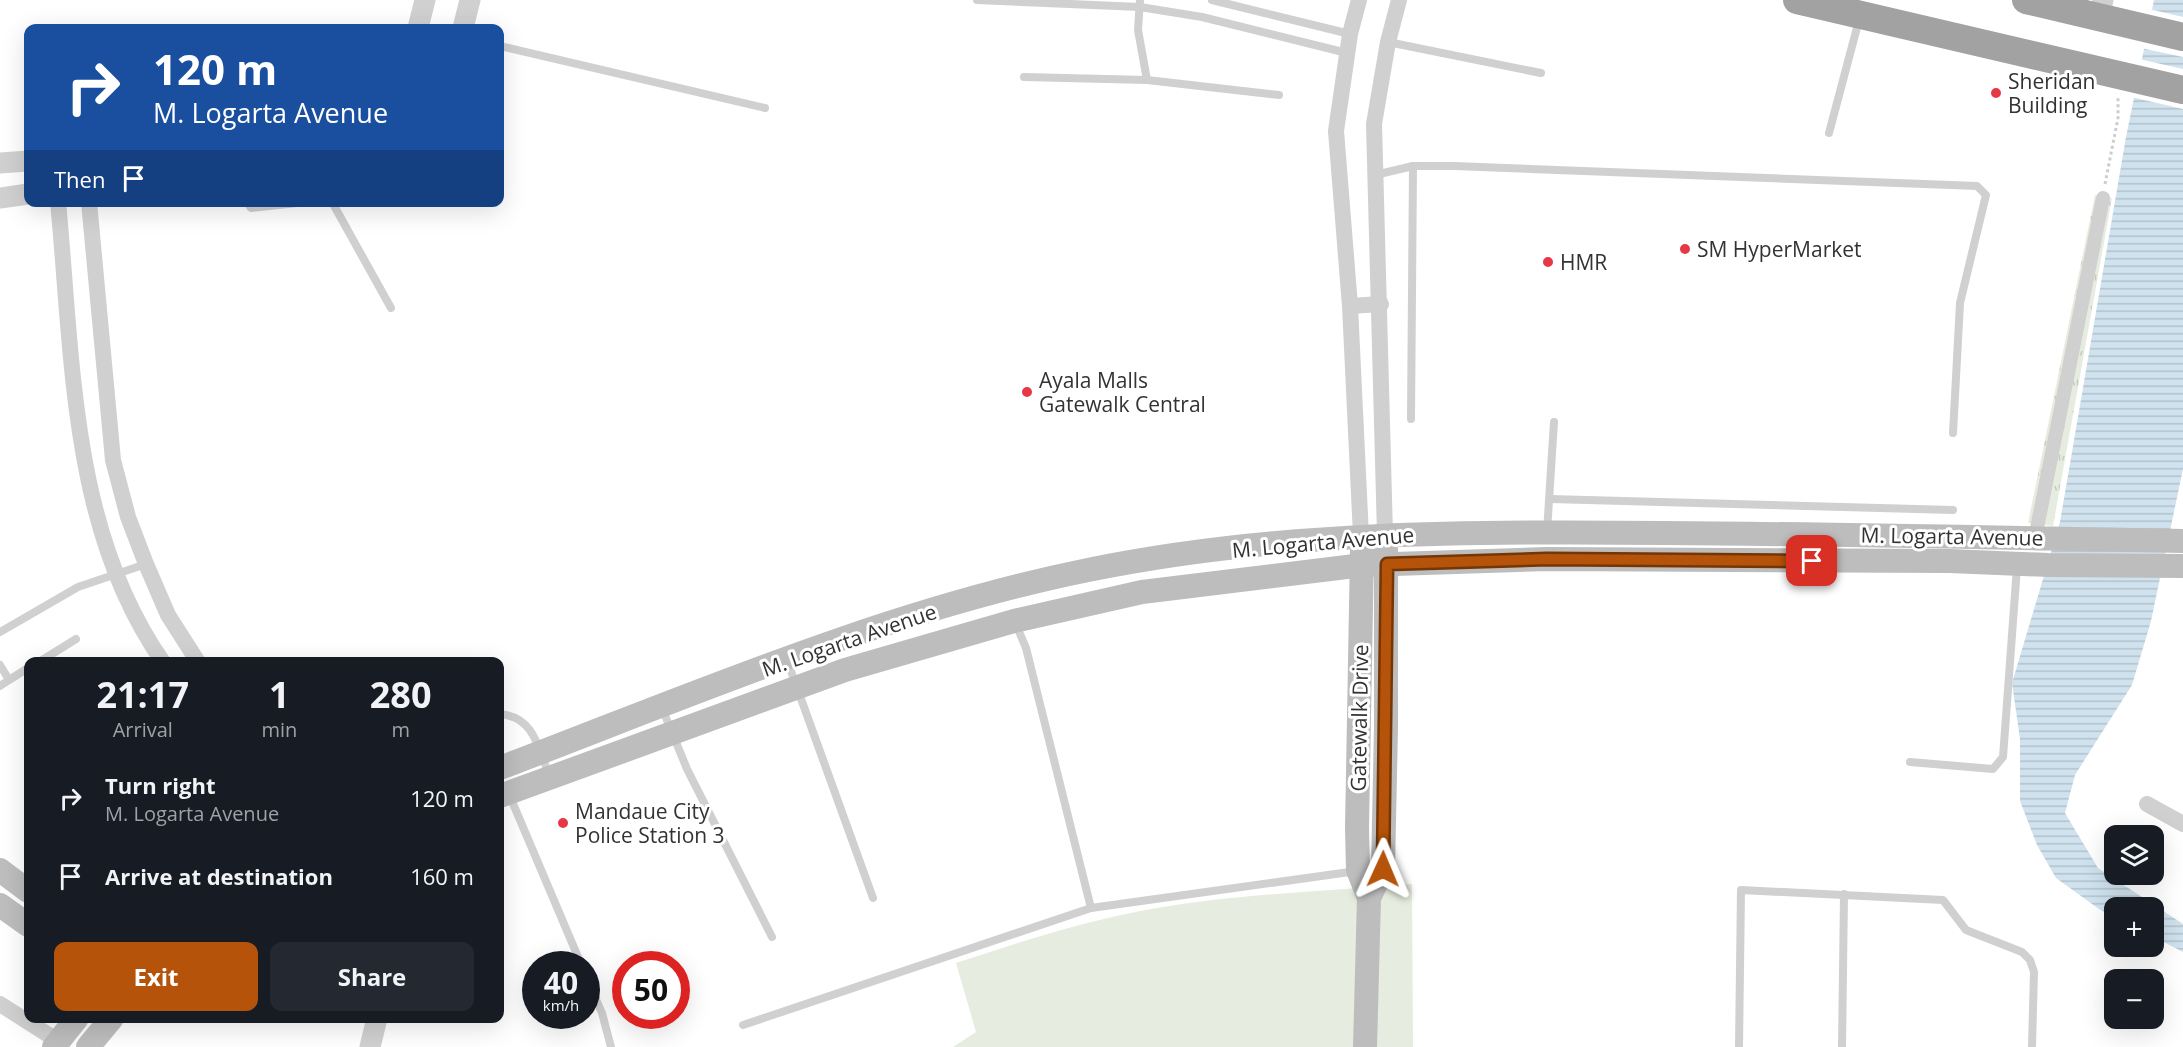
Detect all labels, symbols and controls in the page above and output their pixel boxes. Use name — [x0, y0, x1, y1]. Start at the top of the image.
text: 120 m — [153, 40, 277, 97]
icon: right — [54, 48, 132, 126]
place label: Sheridan Building — [2008, 67, 2095, 119]
marker: Sheridan Building — [1989, 86, 2003, 100]
text: M. Logarta Avenue — [153, 94, 388, 131]
icon: arrive — [117, 162, 150, 195]
text: Then — [54, 164, 105, 194]
place label: SM HyperMarket — [1697, 235, 1862, 263]
marker: SM HyperMarket — [1678, 242, 1692, 256]
place label: HMR — [1560, 248, 1607, 276]
marker: HMR — [1541, 255, 1555, 269]
place label: Ayala Malls Gatewalk Central — [1039, 366, 1206, 418]
marker: Ayala Malls Gatewalk Central — [1020, 385, 1034, 399]
street label: M. Logarta Avenue — [1231, 520, 1415, 564]
street label: M. Logarta Avenue — [1860, 520, 2044, 552]
pin — [1786, 535, 1837, 586]
icon: arrive — [1795, 544, 1828, 577]
street label: M. Logarta Avenue — [758, 597, 940, 683]
street label: Gatewalk Drive — [1344, 644, 1374, 792]
text: 21:17 — [96, 670, 189, 719]
text: 1 — [269, 670, 290, 719]
text: 280 — [370, 670, 432, 719]
text: Arrival — [113, 716, 173, 743]
text: min — [261, 716, 297, 743]
text: m — [391, 716, 410, 743]
text: Turn right — [105, 770, 216, 800]
icon: right — [54, 782, 87, 815]
text: 120 m — [410, 783, 474, 813]
place label: Mandaue City Police Station 3 — [575, 797, 725, 849]
text: M. Logarta Avenue — [105, 800, 279, 827]
marker: Mandaue City Police Station 3 — [556, 816, 570, 830]
map controls — [2104, 825, 2164, 1029]
button: layers — [2104, 825, 2164, 885]
position arrow — [1351, 837, 1415, 901]
icon: arrive — [54, 860, 87, 893]
text: Arrive at destination — [105, 861, 333, 891]
text: 160 m — [410, 861, 474, 891]
button: + — [2104, 897, 2164, 957]
button: Exit — [54, 942, 258, 1011]
button: Share — [270, 942, 474, 1011]
speed limit sign: 50 — [612, 951, 690, 1029]
text: 40 — [544, 962, 578, 1003]
button: − — [2104, 969, 2164, 1029]
text: km/h — [543, 995, 579, 1015]

